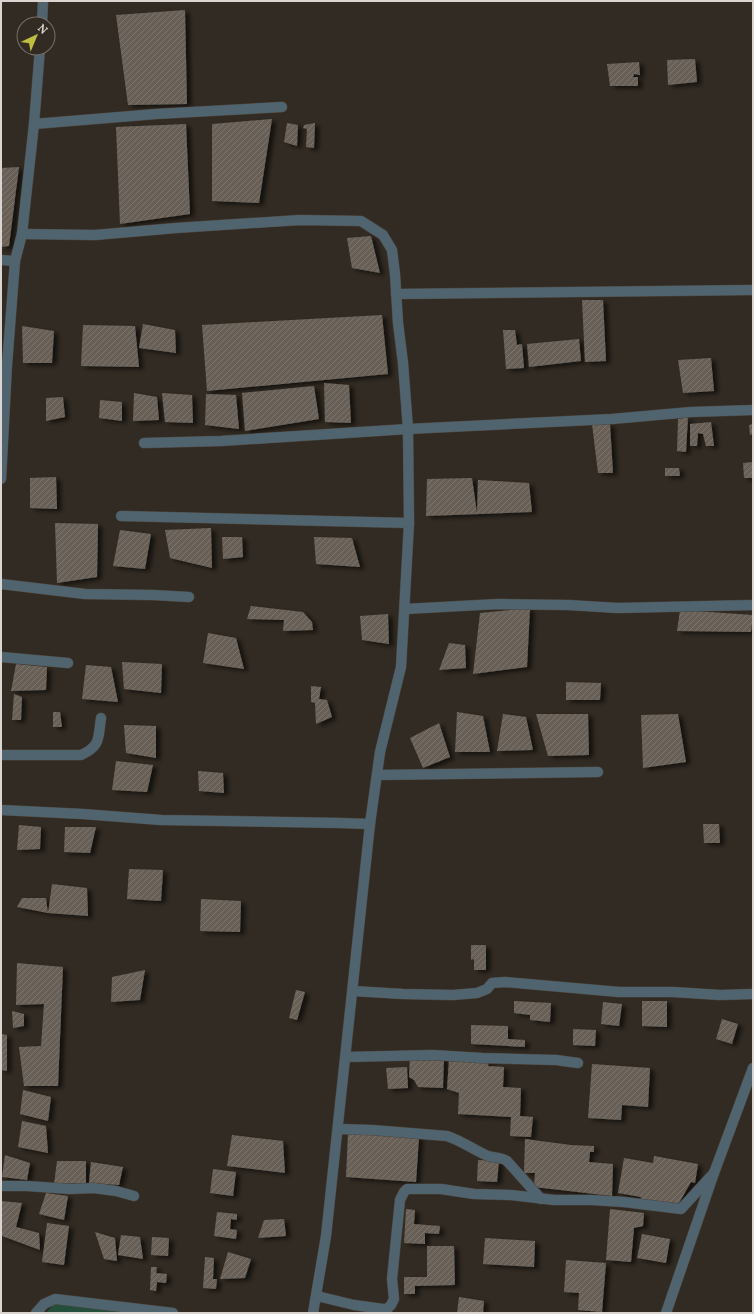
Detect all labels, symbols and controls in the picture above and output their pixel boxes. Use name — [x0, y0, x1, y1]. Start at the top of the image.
north arrow — [16, 16, 56, 56]
text: N — [35, 21, 51, 37]

